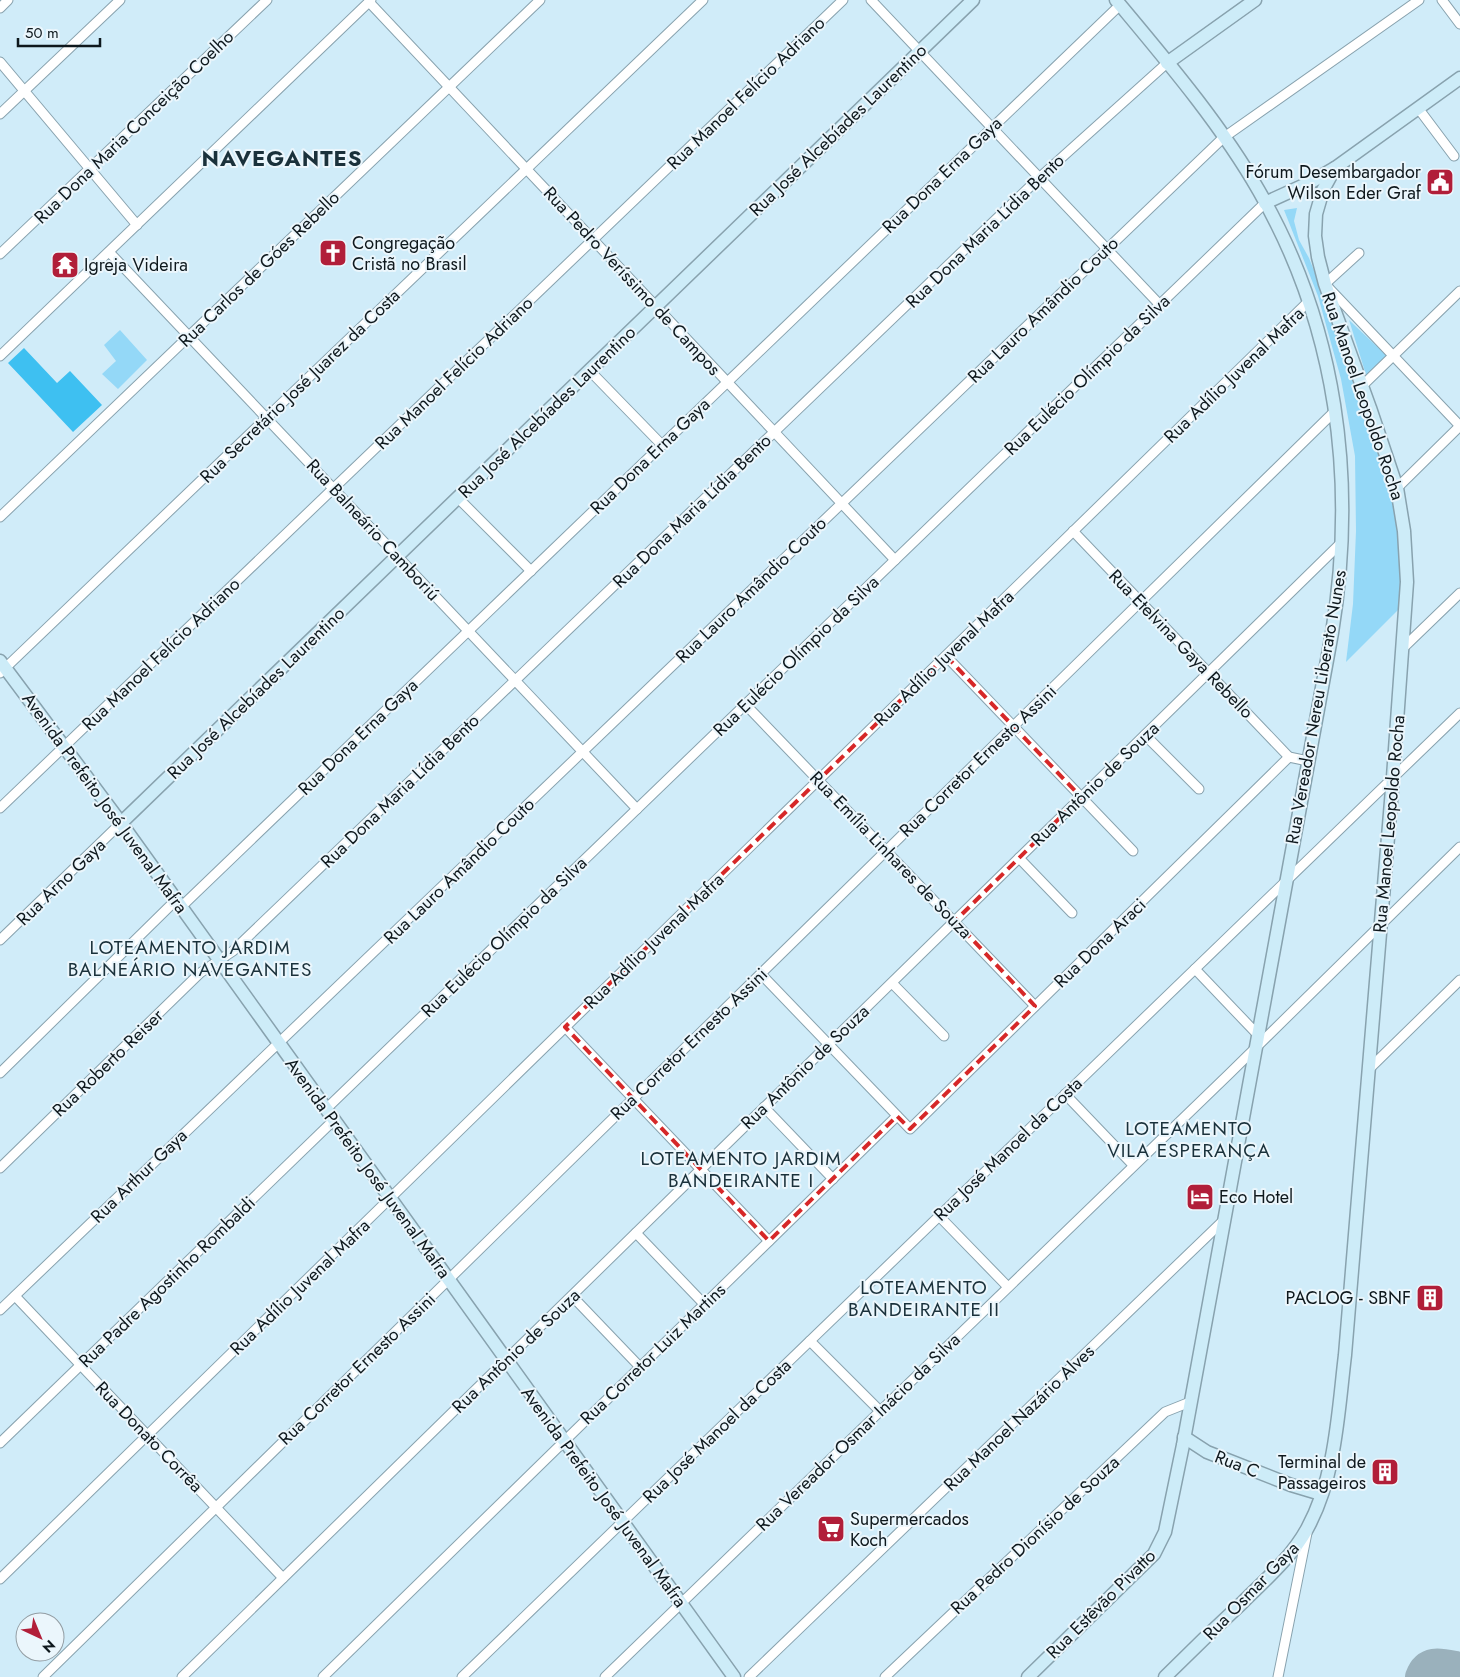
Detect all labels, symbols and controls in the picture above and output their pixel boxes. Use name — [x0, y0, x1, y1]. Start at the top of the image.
street label: Rua Manoel Felício Adriano — [661, 10, 831, 176]
scale bar — [18, 15, 100, 47]
text: 50 m — [25, 22, 59, 44]
street label: Rua Dona Maria Conceição Coelho — [28, 24, 240, 230]
street label: Rua José Alcebíades Laurentino — [743, 38, 933, 222]
street label: Rua Dona Erna Gaya — [876, 111, 1008, 239]
district label: NAVEGANTES — [201, 142, 363, 174]
street label: Rua Dona Maria Lídia Bento — [900, 148, 1070, 314]
place label: Fórum Desembargador Wilson Eder Graf — [1246, 159, 1422, 206]
public building icon: Fórum Desembargador Wilson Eder Graf — [1425, 167, 1455, 197]
street label: Rua Pedro Veríssimo de Campos — [537, 181, 727, 381]
street label: Rua Carlos de Góes Rebello — [173, 185, 345, 353]
place label: Congregação Cristã no Brasil — [352, 230, 467, 277]
street label: Rua Lauro Amândio Couto — [962, 231, 1124, 389]
church icon: Congregação Cristã no Brasil — [318, 238, 348, 268]
temple icon: Igreja Videira — [50, 250, 80, 280]
place label: Igreja Videira — [84, 252, 188, 278]
street label: Rua Secretário José Juarez da Costa — [194, 283, 406, 489]
street label: Rua Manoel Leopoldo Rocha — [1315, 288, 1411, 504]
street label: Rua Eulécio Olímpio da Silva — [998, 289, 1176, 461]
street label: Rua Manoel Felício Adriano — [369, 290, 539, 456]
street label: Rua Adílio Juvenal Mafra — [1158, 301, 1310, 449]
street label: Rua José Alcebíades Laurentino — [452, 320, 642, 504]
street label: Rua Dona Erna Gaya — [584, 392, 716, 520]
street label: Rua Dona Maria Lídia Bento — [607, 428, 777, 594]
street label: Rua Balneário Camboriú — [300, 453, 446, 607]
street label: Rua Lauro Amândio Couto — [670, 511, 832, 669]
street label: Rua Etelvina Gaya Rebello — [1103, 563, 1260, 725]
street label: Rua Vereador Nereu Liberato Nunes — [1279, 568, 1353, 846]
street label: Rua Eulécio Olímpio da Silva — [707, 570, 885, 742]
street label: Rua Manoel Felício Adriano — [76, 571, 246, 737]
street label: Rua Adílio Juvenal Mafra — [868, 584, 1020, 732]
street label: Rua José Alcebíades Laurentino — [161, 601, 351, 785]
street label: Rua Dona Erna Gaya — [292, 673, 424, 801]
street label: Rua Corretor Ernesto Assini — [894, 679, 1062, 843]
street label: Avenida Prefeito José Juvenal Mafra — [16, 687, 194, 919]
street label: Rua Dona Maria Lídia Bento — [315, 708, 485, 874]
street label: Rua Manoel Leopoldo Rocha — [1367, 714, 1411, 934]
street label: Rua Antônio de Souza — [1025, 716, 1165, 852]
street label: Rua Emília Linhares de Souza — [804, 765, 978, 945]
street label: Rua Lauro Amândio Couto — [378, 792, 540, 950]
street label: Rua Arno Gaya — [10, 833, 112, 931]
street label: Rua Eulécio Olímpio da Silva — [415, 851, 593, 1023]
street label: Rua Adílio Juvenal Mafra — [578, 867, 730, 1015]
street label: Rua Dona Araci — [1048, 892, 1152, 994]
district label: LOTEAMENTO JARDIM BALNEÁRIO NAVEGANTES — [68, 934, 312, 983]
street label: Rua Corretor Ernesto Assini — [605, 962, 773, 1126]
street label: Rua Antônio de Souza — [735, 999, 875, 1135]
street label: Rua Roberto Reiser — [47, 1003, 170, 1123]
street label: Avenida Prefeito José Juvenal Mafra — [279, 1052, 457, 1284]
street label: Rua José Manoel da Costa — [928, 1071, 1088, 1227]
district label: LOTEAMENTO VILA ESPERANÇA — [1107, 1115, 1271, 1164]
street label: Rua Arthur Gaya — [85, 1123, 193, 1229]
district label: LOTEAMENTO JARDIM BANDEIRANTE I — [640, 1145, 842, 1194]
hotel icon: Eco Hotel — [1185, 1182, 1215, 1212]
place label: Eco Hotel — [1219, 1184, 1293, 1210]
street label: Rua Padre Agostinho Rombaldi — [73, 1190, 261, 1374]
street label: Rua Adílio Juvenal Mafra — [224, 1213, 376, 1361]
district label: LOTEAMENTO BANDEIRANTE II — [848, 1274, 1000, 1323]
street label: Rua Corretor Luiz Martins — [574, 1277, 732, 1431]
street label: Rua Antônio de Souza — [446, 1283, 586, 1419]
building icon: PACLOG - SBNF — [1415, 1283, 1445, 1313]
place label: PACLOG - SBNF — [1286, 1285, 1411, 1311]
street label: Rua Corretor Ernesto Assini — [273, 1287, 441, 1451]
street label: Rua Vereador Osmar Inácio da Silva — [750, 1327, 966, 1537]
street label: Rua Manoel Nazário Alves — [938, 1339, 1100, 1497]
street label: Rua José Manoel da Costa — [637, 1353, 797, 1509]
street label: Rua Donato Corrêa — [89, 1376, 209, 1498]
street label: Avenida Prefeito José Juvenal Mafra — [515, 1381, 693, 1613]
street label: Rua C — [1211, 1444, 1263, 1484]
place label: Terminal de Passageiros — [1278, 1449, 1366, 1496]
street label: Rua Pedro Dionísio de Souza — [945, 1450, 1125, 1620]
building icon: Terminal de Passageiros — [1370, 1457, 1400, 1487]
place label: Supermercados Koch — [850, 1506, 969, 1553]
supermarket icon: Supermercados Koch — [816, 1514, 846, 1544]
street label: Rua Osmar Gaya — [1197, 1536, 1305, 1646]
street label: Rua Estêvão Pivatto — [1040, 1543, 1162, 1665]
north arrow — [15, 1612, 65, 1662]
text: N — [38, 1635, 60, 1657]

